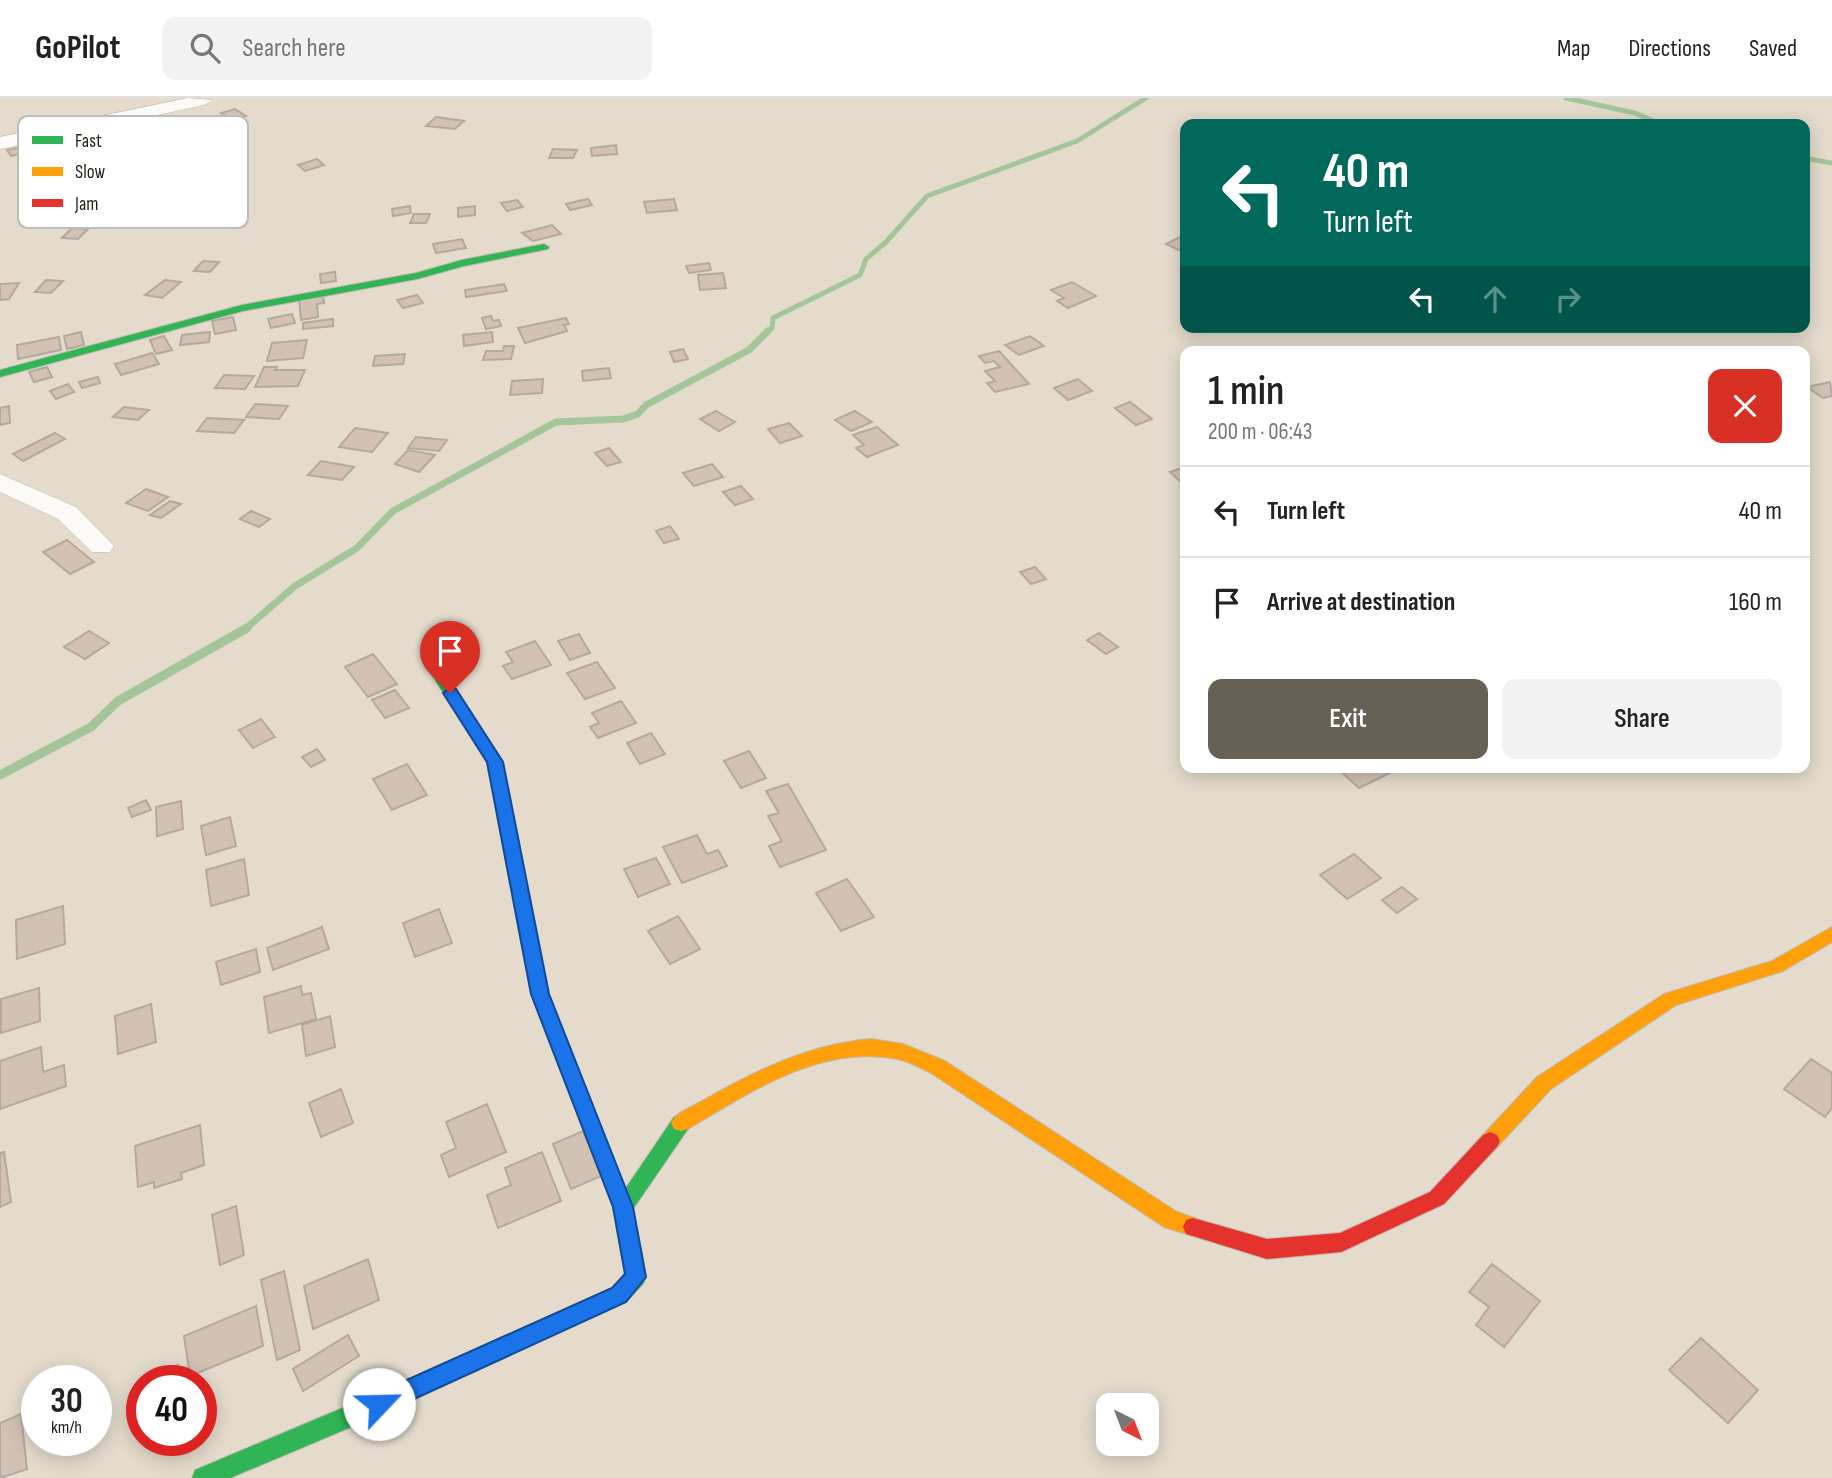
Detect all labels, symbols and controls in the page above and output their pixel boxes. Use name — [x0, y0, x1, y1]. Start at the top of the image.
search box — [162, 17, 652, 80]
text: GoPilot — [35, 28, 120, 68]
icon: search — [186, 29, 224, 67]
text: Search here — [242, 33, 346, 64]
text: Map — [1557, 34, 1590, 63]
text: Directions — [1628, 34, 1711, 63]
text: Saved — [1749, 34, 1797, 63]
legend — [18, 116, 248, 228]
text: Fast — [75, 130, 102, 153]
text: 40 m — [1323, 143, 1409, 202]
icon: left — [1208, 147, 1299, 238]
text: Slow — [75, 161, 105, 184]
text: Jam — [74, 193, 98, 216]
text: Turn left — [1323, 203, 1413, 242]
icon: left — [1403, 280, 1441, 318]
icon: ahead — [1476, 280, 1514, 318]
icon: right — [1549, 280, 1587, 318]
text: 1 min — [1208, 366, 1284, 417]
button: close — [1708, 369, 1782, 443]
text: 200 m · 06:43 — [1208, 418, 1312, 446]
icon: left — [1208, 493, 1246, 531]
text: Turn left — [1267, 496, 1345, 527]
text: 40 m — [1739, 496, 1782, 527]
icon: arrive — [1208, 584, 1246, 622]
text: Arrive at destination — [1267, 587, 1455, 618]
text: 160 m — [1729, 587, 1782, 618]
pin — [420, 621, 480, 693]
icon: arrive — [431, 632, 469, 670]
button: Exit — [1208, 679, 1488, 759]
button: Share — [1502, 679, 1782, 759]
speed limit sign: 40 — [126, 1365, 217, 1456]
position arrow — [342, 1367, 416, 1441]
text: 30 — [50, 1380, 83, 1423]
north arrow — [1096, 1393, 1158, 1456]
map controls — [1096, 1393, 1159, 1456]
text: km/h — [51, 1417, 82, 1438]

